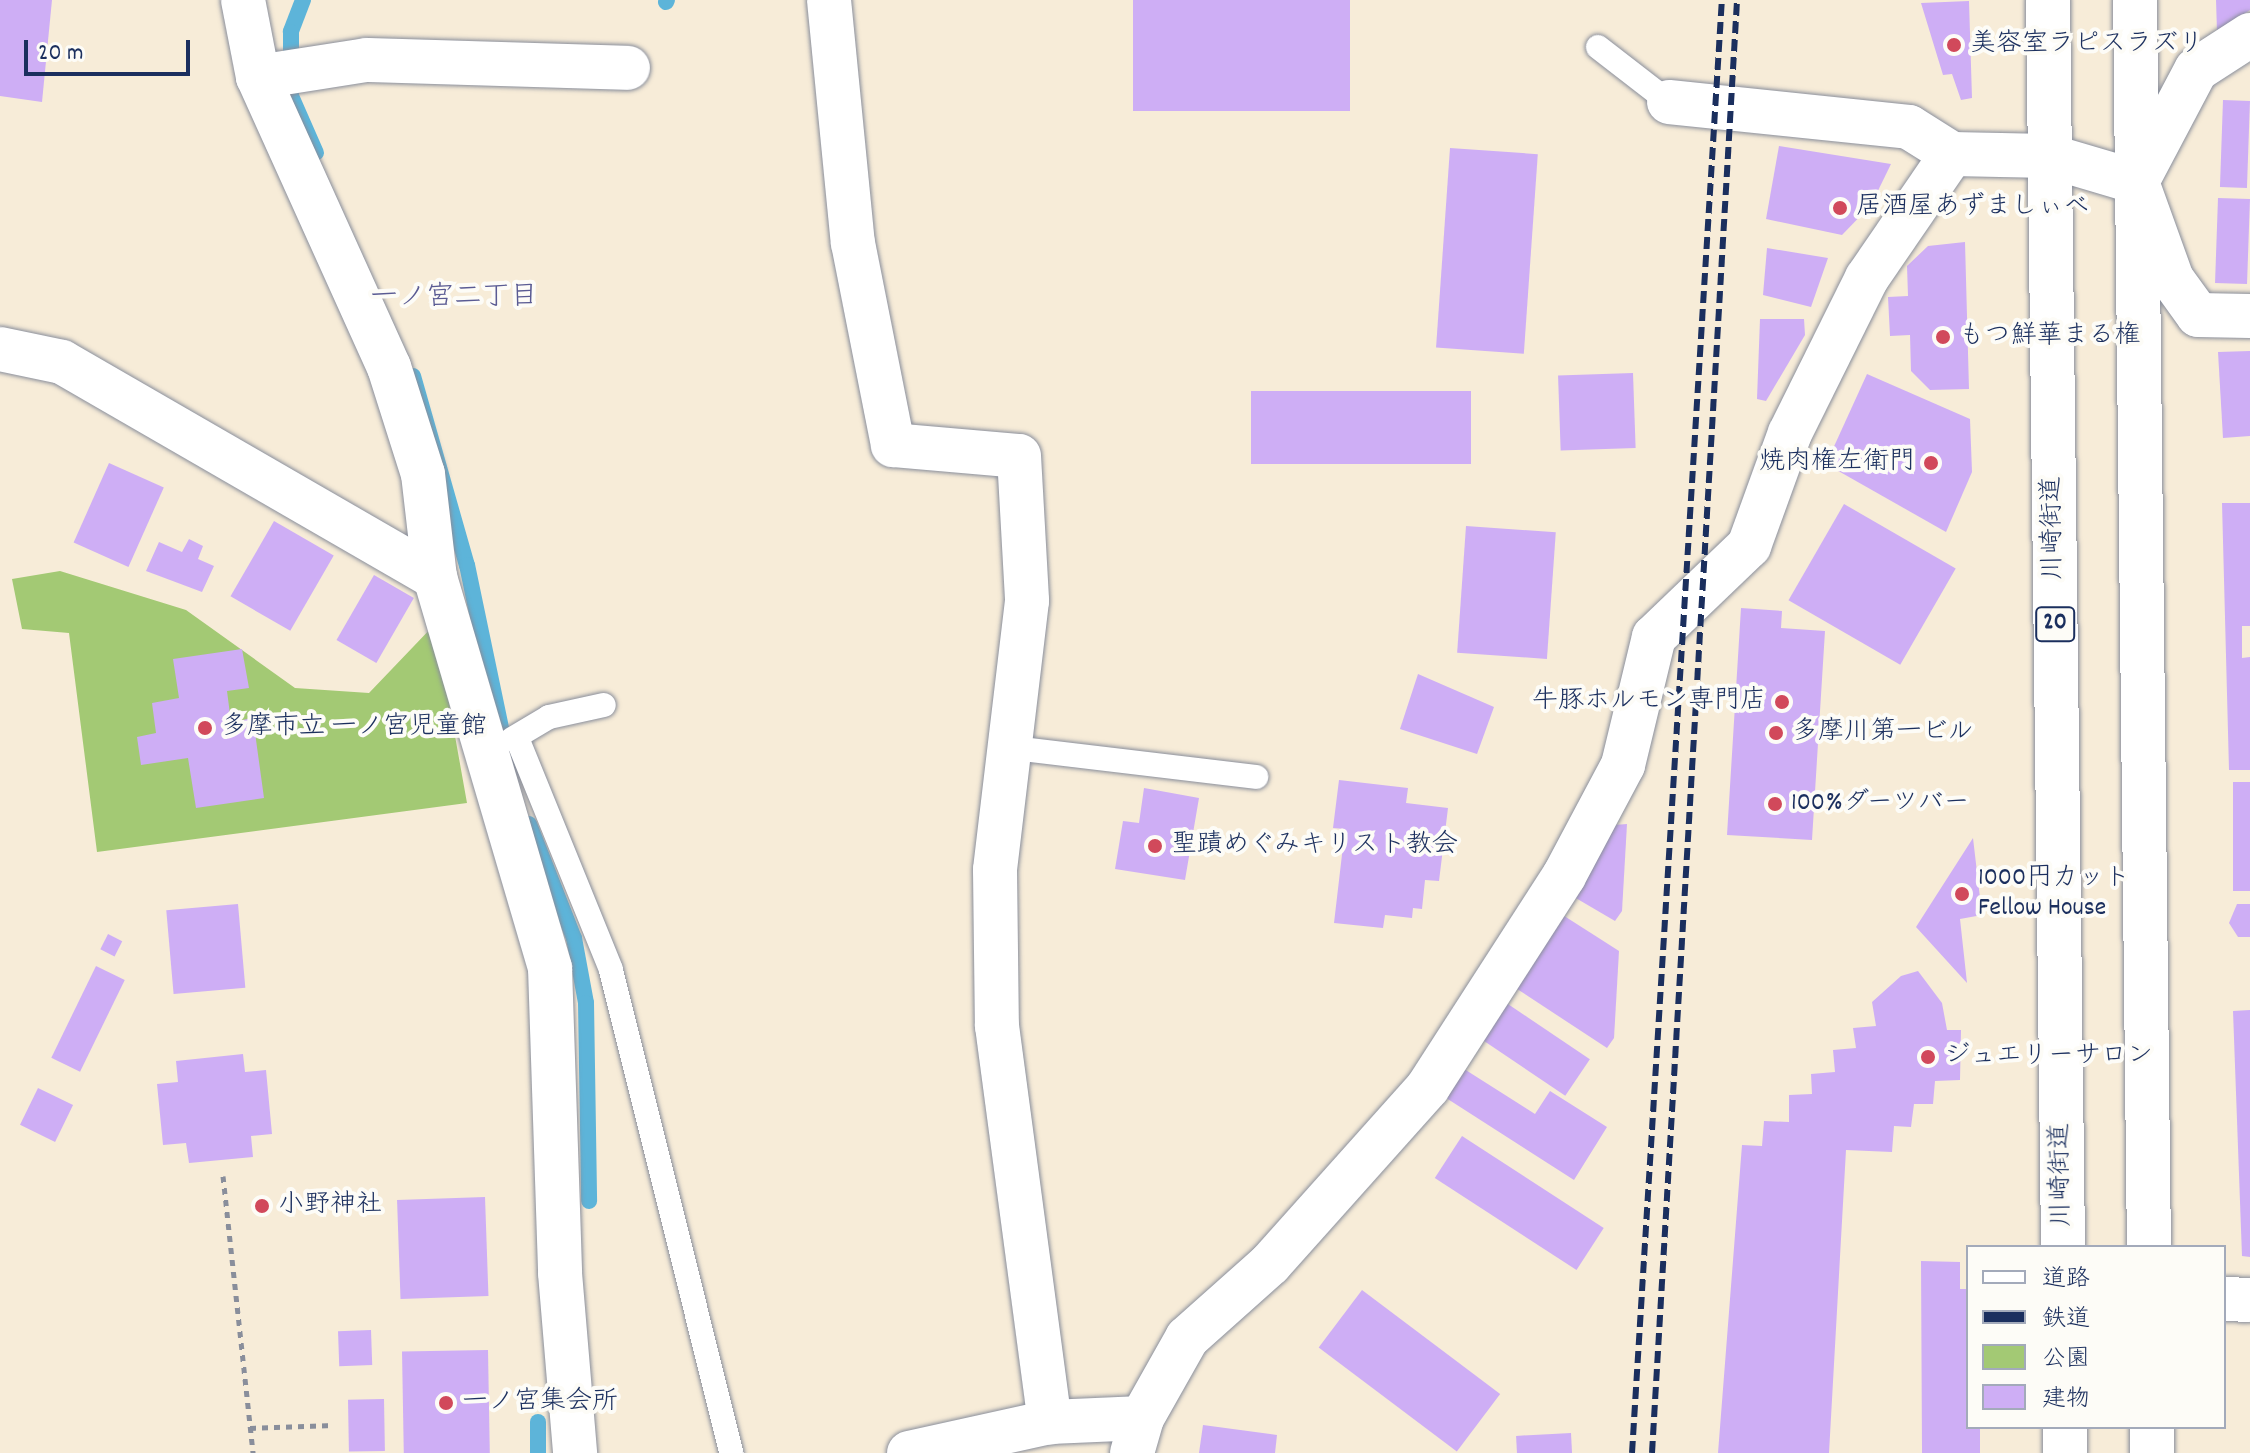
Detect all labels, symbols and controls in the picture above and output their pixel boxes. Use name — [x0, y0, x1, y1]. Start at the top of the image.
scale bar — [28, 24, 194, 74]
place label: 美容室ラピスラズリ — [1970, 29, 2204, 61]
marker: 美容室ラピスラズリ — [1945, 36, 1963, 54]
text: 20 m — [38, 37, 84, 71]
place label: 居酒屋あずましぃべ — [1856, 192, 2090, 224]
marker: 居酒屋あずましぃべ — [1831, 199, 1849, 217]
district label: 一ノ宮二丁目 — [370, 282, 538, 316]
place label: もつ鮮華まる権 — [1959, 321, 2141, 353]
marker: もつ鮮華まる権 — [1934, 328, 1952, 346]
place label: 焼肉権左衛門 — [1759, 447, 1915, 479]
marker: 焼肉権左衛門 — [1922, 454, 1940, 472]
street label: 川崎街道 — [2037, 476, 2071, 580]
road number: 20 — [2035, 604, 2075, 644]
place label: 牛豚ホルモン専門店 — [1532, 686, 1766, 718]
marker: 牛豚ホルモン専門店 — [1773, 693, 1791, 711]
place label: 多摩市立 一ノ宮児童館 — [221, 712, 487, 744]
place label: 多摩川第一ビル — [1792, 717, 1974, 749]
marker: 多摩市立 一ノ宮児童館 — [196, 719, 214, 737]
marker: 多摩川第一ビル — [1767, 724, 1785, 742]
place label: 100%ダーツバー — [1791, 788, 1971, 820]
marker: 100%ダーツバー — [1766, 795, 1784, 813]
place label: 聖蹟めぐみキリスト教会 — [1171, 830, 1457, 862]
marker: 聖蹟めぐみキリスト教会 — [1146, 837, 1164, 855]
place label: 1000円カット Fellow House — [1978, 863, 2130, 924]
marker: 1000円カット Fellow House — [1953, 885, 1971, 903]
place label: ジュエリーサロン — [1944, 1041, 2152, 1073]
marker: ジュエリーサロン — [1919, 1048, 1937, 1066]
street label: 川崎街道 — [2045, 1123, 2079, 1227]
place label: 小野神社 — [278, 1190, 382, 1222]
marker: 小野神社 — [253, 1197, 271, 1215]
legend — [1966, 1245, 2226, 1429]
text: 道路 — [2042, 1263, 2090, 1297]
text: 鉄道 — [2042, 1303, 2090, 1337]
text: 公園 — [2042, 1343, 2090, 1377]
text: 建物 — [2042, 1383, 2090, 1417]
place label: 一ノ宮集会所 — [462, 1387, 618, 1419]
marker: 一ノ宮集会所 — [437, 1394, 455, 1412]

